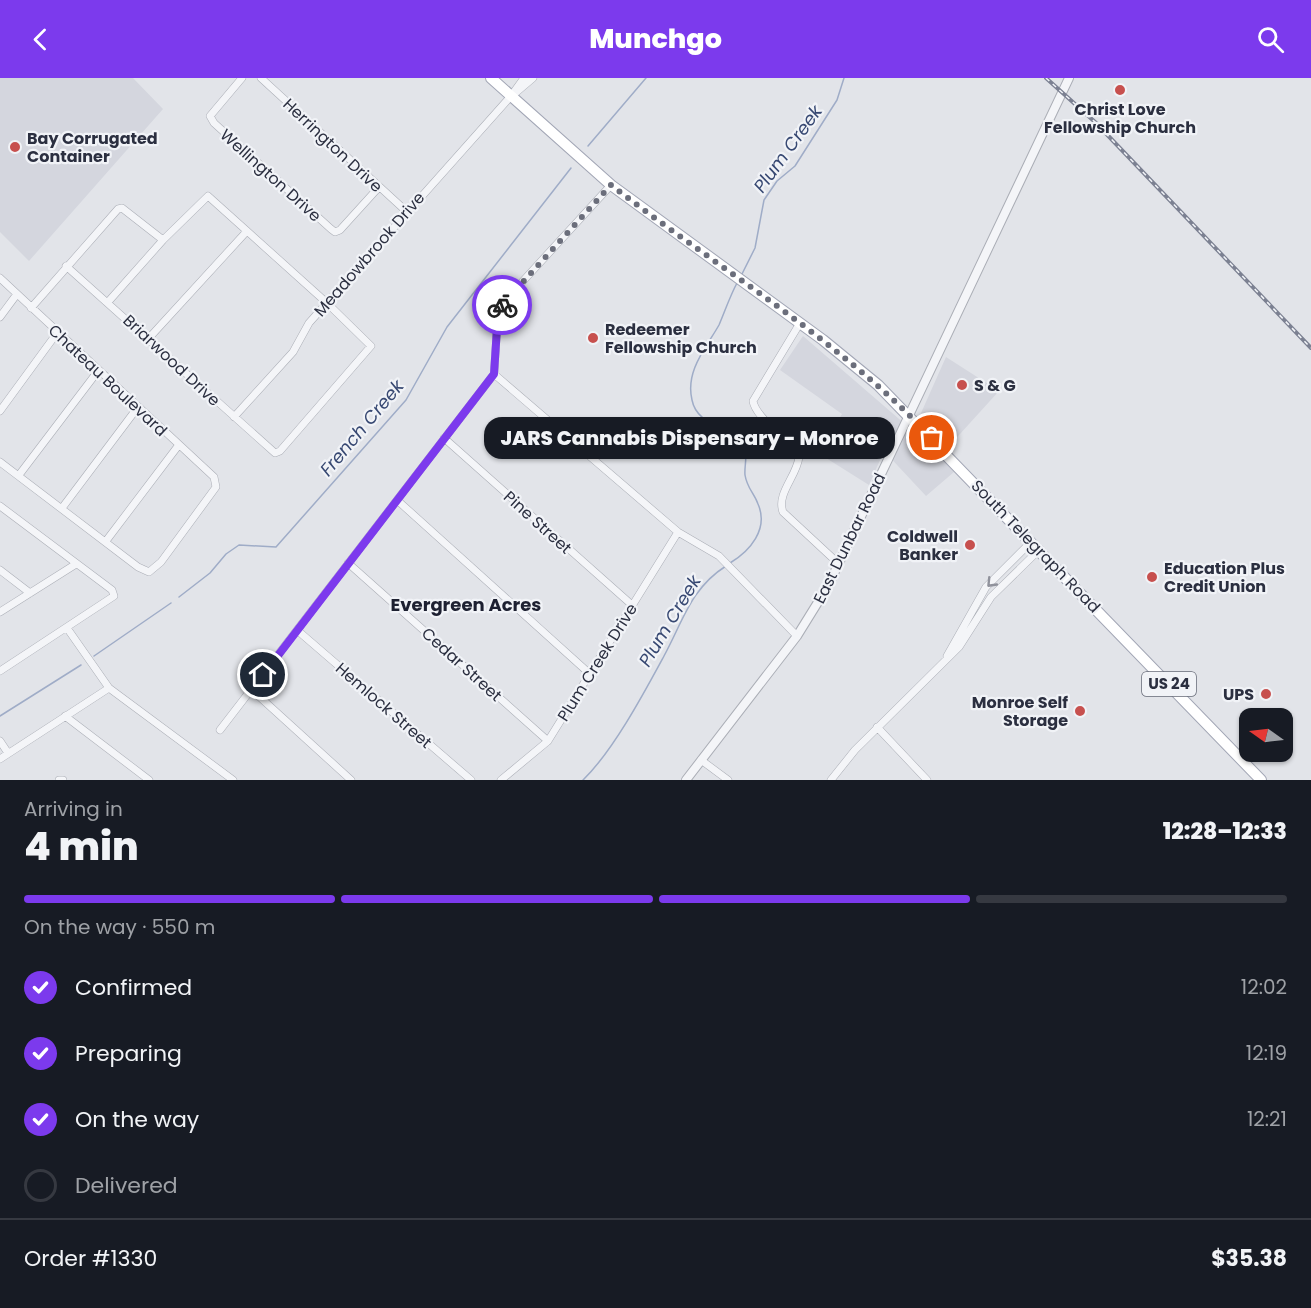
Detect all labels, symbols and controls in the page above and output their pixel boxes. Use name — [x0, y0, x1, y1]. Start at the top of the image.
text: Munchgo — [589, 20, 722, 57]
icon: back — [24, 23, 57, 56]
icon: search — [1254, 23, 1287, 56]
marker: Christ Love Fellowship Church — [1113, 83, 1127, 97]
street label: Herrington Drive — [278, 93, 388, 198]
place label: Christ Love Fellowship Church — [1044, 98, 1196, 139]
water label: Plum Creek — [747, 99, 828, 198]
street label: Wellington Drive — [215, 124, 326, 227]
place label: Bay Corrugated Container — [27, 127, 158, 168]
marker: Bay Corrugated Container — [8, 140, 22, 154]
street label: Meadowbrook Drive — [309, 187, 430, 322]
courier — [472, 275, 532, 335]
icon: bike — [486, 289, 519, 322]
street label: Briarwood Drive — [118, 309, 225, 412]
place label: Redeemer Fellowship Church — [605, 318, 757, 359]
street label: Chateau Boulevard — [43, 319, 172, 442]
marker: Redeemer Fellowship Church — [586, 331, 600, 345]
water label: French Creek — [314, 374, 410, 481]
place label: S & G — [974, 374, 1016, 397]
marker: S & G — [955, 378, 969, 392]
pin — [906, 412, 957, 463]
callout: JARS Cannabis Dispensary - Monroe — [485, 417, 896, 459]
icon: bag — [915, 421, 948, 454]
text: JARS Cannabis Dispensary - Monroe — [500, 424, 879, 452]
street label: East Dunbar Road — [808, 469, 891, 607]
street label: South Telegraph Road — [966, 475, 1105, 618]
street label: Pine Street — [499, 486, 577, 559]
place label: Coldwell Banker — [887, 525, 958, 566]
marker: Coldwell Banker — [963, 538, 977, 552]
place label: Education Plus Credit Union — [1164, 557, 1285, 598]
water label: Plum Creek — [632, 570, 707, 671]
marker: Education Plus Credit Union — [1145, 570, 1159, 584]
one-way arrow — [987, 576, 998, 586]
district label: Evergreen Acres — [391, 592, 541, 617]
street label: Plum Creek Drive — [552, 599, 643, 726]
street label: Cedar Street — [416, 622, 507, 707]
pin — [237, 649, 288, 700]
street label: Hemlock Street — [331, 657, 437, 754]
icon: home — [246, 658, 279, 691]
road number: US 24 — [1142, 672, 1196, 696]
place label: UPS — [1223, 683, 1254, 706]
marker: UPS — [1259, 687, 1273, 701]
place label: Monroe Self Storage — [972, 691, 1068, 732]
marker: Monroe Self Storage — [1073, 704, 1087, 718]
north arrow — [1239, 708, 1293, 762]
map controls — [1239, 708, 1293, 762]
text: Arriving in — [24, 795, 123, 823]
text: 12:28–12:33 — [1163, 816, 1287, 847]
text: 4 min — [24, 819, 139, 874]
text: On the way · 550 m — [24, 913, 215, 941]
icon: check — [24, 971, 57, 1004]
text: Confirmed — [75, 972, 192, 1003]
text: 12:02 — [1241, 973, 1287, 1001]
icon: check — [24, 1037, 57, 1070]
text: Preparing — [75, 1038, 182, 1069]
text: 12:19 — [1246, 1039, 1287, 1067]
icon: check — [24, 1103, 57, 1136]
text: On the way — [75, 1104, 199, 1135]
text: 12:21 — [1247, 1105, 1287, 1133]
text: Delivered — [75, 1170, 178, 1201]
text: Order #1330 — [24, 1243, 157, 1274]
text: $35.38 — [1211, 1243, 1287, 1274]

